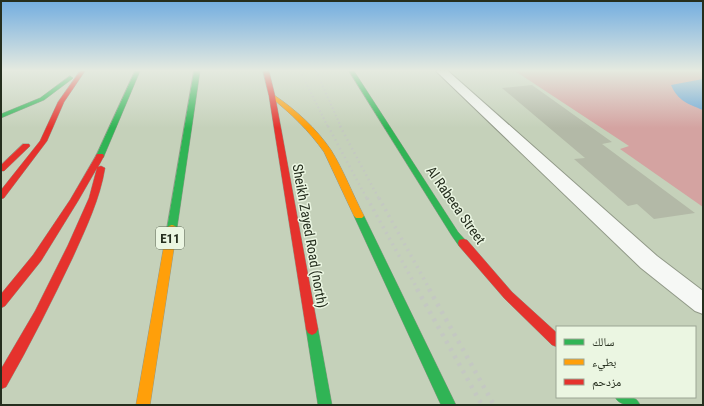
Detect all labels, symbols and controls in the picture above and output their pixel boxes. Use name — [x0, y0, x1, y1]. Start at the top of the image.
street label: Sheikh Zayed Road (north) — [288, 163, 331, 309]
street label: Al Rabeea Street — [423, 163, 489, 247]
road number: E11 — [156, 227, 184, 249]
legend — [556, 326, 696, 398]
text: سالك — [592, 335, 614, 349]
text: بطيء — [592, 355, 616, 372]
text: مزدحم — [592, 375, 621, 390]

